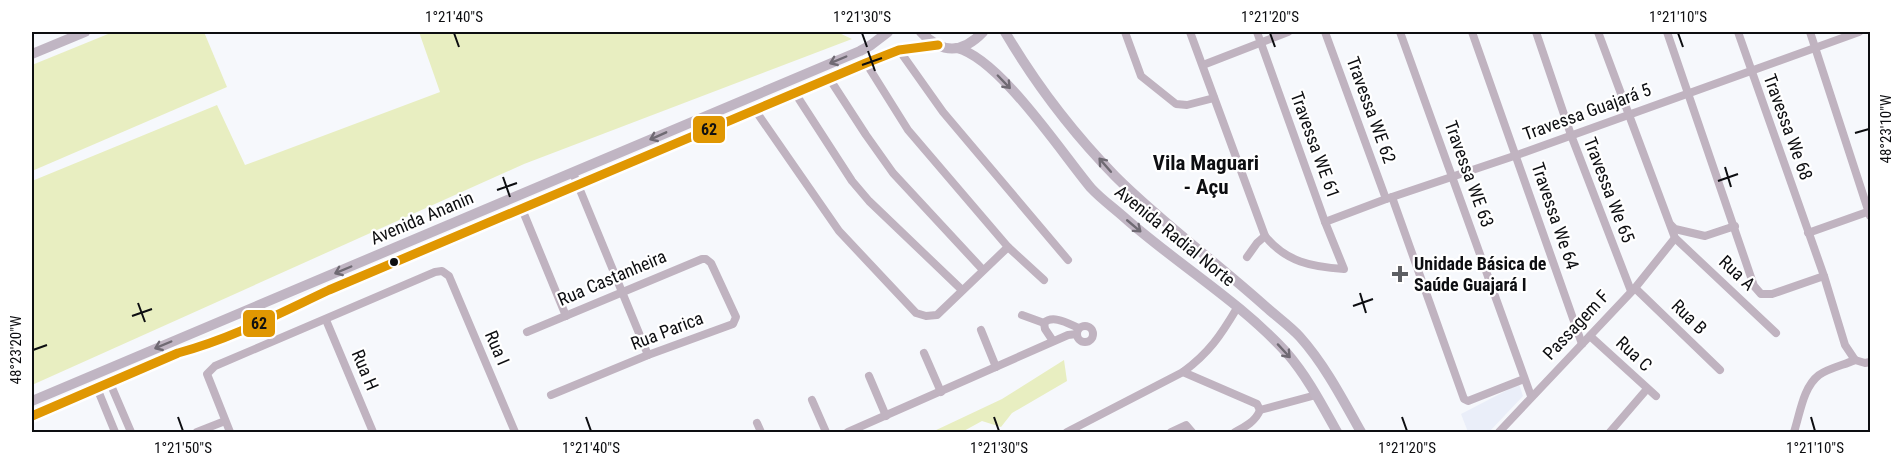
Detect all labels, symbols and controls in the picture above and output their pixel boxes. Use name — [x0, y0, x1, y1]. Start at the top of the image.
text: 1°21'40"S — [425, 8, 483, 26]
text: 1°21'30"S — [833, 8, 891, 26]
text: 1°21'20"S — [1241, 8, 1299, 26]
text: 1°21'10"S — [1649, 8, 1707, 26]
street label: Travessa WE 62 — [1342, 54, 1401, 166]
one-way arrow — [829, 55, 847, 66]
street label: Travessa We 68 — [1760, 71, 1817, 183]
one-way arrow — [996, 74, 1011, 89]
street label: Travessa Guajará 5 — [1520, 79, 1654, 144]
street label: Travessa WE 61 — [1286, 89, 1345, 201]
text: 48°23'10"W — [1877, 94, 1895, 163]
line badge: 62 — [692, 115, 726, 144]
street label: Travessa WE 63 — [1440, 118, 1499, 230]
text: 62 — [701, 120, 717, 139]
one-way arrow — [649, 131, 668, 142]
street label: Travessa We 65 — [1580, 134, 1639, 246]
district label: Vila Maguari - Açu — [1153, 151, 1259, 199]
one-way arrow — [1098, 158, 1112, 173]
street label: Travessa We 64 — [1527, 160, 1584, 272]
street label: Avenida Radial Norte — [1111, 181, 1240, 290]
street label: Avenida Ananin — [367, 186, 476, 249]
one-way arrow — [1126, 219, 1141, 233]
street label: Rua Castanheira — [554, 245, 669, 310]
street label: Rua A — [1715, 251, 1760, 295]
place label: Unidade Básica de Saúde Guajará I — [1414, 253, 1547, 295]
unlabelled marker — [388, 256, 400, 268]
one-way arrow — [334, 265, 353, 276]
marker: Unidade Básica de Saúde Guajará I — [1391, 265, 1409, 283]
street label: Passagem F — [1538, 285, 1613, 364]
street label: Rua B — [1667, 295, 1711, 338]
street label: Rua Parica — [628, 307, 706, 354]
line badge: 62 — [242, 309, 276, 338]
text: 62 — [251, 314, 267, 333]
text: 48°23'20"W — [7, 315, 25, 384]
street label: Rua I — [481, 327, 514, 368]
street label: Rua C — [1612, 332, 1657, 375]
one-way arrow — [155, 340, 173, 351]
one-way arrow — [1277, 343, 1291, 358]
street label: Rua H — [348, 346, 383, 393]
text: 1°21'50"S — [154, 439, 212, 457]
text: 1°21'40"S — [562, 439, 620, 457]
text: 1°21'30"S — [970, 439, 1028, 457]
text: 1°21'20"S — [1378, 439, 1436, 457]
text: 1°21'10"S — [1786, 439, 1844, 457]

